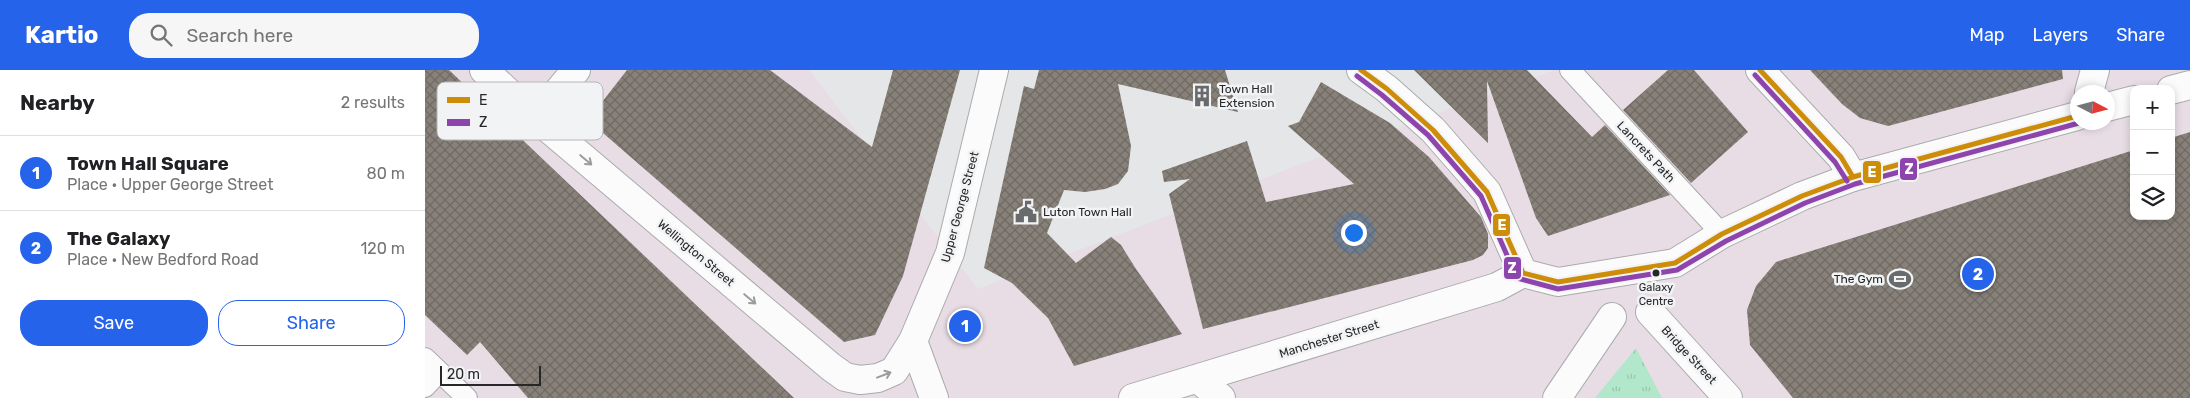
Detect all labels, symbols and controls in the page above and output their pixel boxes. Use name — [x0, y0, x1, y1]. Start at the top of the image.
search box — [129, 13, 479, 58]
text: Kartio — [25, 21, 99, 49]
icon: search — [147, 21, 175, 49]
text: Search here — [187, 24, 293, 47]
text: Map — [1970, 24, 2005, 46]
text: Layers — [2033, 24, 2088, 46]
text: Share — [2116, 24, 2165, 46]
legend — [437, 82, 603, 140]
place label: Town Hall Extension — [1219, 82, 1275, 110]
building icon: Town Hall Extension — [1189, 83, 1215, 109]
north arrow — [2070, 85, 2115, 130]
map controls — [2130, 85, 2175, 220]
button: + — [2130, 85, 2175, 130]
text: Nearby — [20, 90, 95, 115]
text: E — [479, 92, 487, 109]
text: 2 results — [341, 93, 405, 112]
text: Z — [479, 114, 487, 131]
street label: Lancrets Path — [1614, 119, 1678, 185]
button: − — [2130, 130, 2175, 175]
street label: Upper George Street — [938, 150, 982, 264]
text: Town Hall Square — [67, 152, 229, 175]
one-way arrow — [579, 155, 592, 166]
line badge: Z — [1899, 157, 1918, 181]
line badge: E — [1862, 160, 1882, 184]
text: Z — [1904, 161, 1914, 178]
text: 1 — [32, 164, 40, 183]
text: 80 m — [367, 164, 405, 183]
text: E — [1868, 164, 1877, 181]
text: Place · Upper George Street — [67, 175, 273, 194]
button: layers — [2130, 175, 2175, 220]
public building icon: Luton Town Hall — [1013, 199, 1039, 225]
place label: Luton Town Hall — [1043, 205, 1132, 219]
line badge: E — [1492, 213, 1511, 237]
street label: Wellington Street — [655, 217, 737, 289]
text: E — [1498, 217, 1507, 234]
your location — [1341, 220, 1367, 246]
text: The Galaxy — [67, 227, 170, 250]
text: 2 — [31, 239, 41, 258]
text: 120 m — [360, 239, 405, 258]
text: Place · New Bedford Road — [67, 250, 259, 269]
pin: 2 — [1962, 255, 1994, 293]
line badge: Z — [1503, 256, 1522, 280]
text: Z — [1507, 260, 1517, 277]
sports icon: The Gym — [1887, 266, 1913, 292]
marker: Galaxy Centre — [1651, 268, 1661, 278]
place label: The Gym — [1834, 272, 1883, 286]
place label: Galaxy Centre — [1639, 281, 1673, 308]
one-way arrow — [744, 294, 757, 305]
button: Save — [20, 300, 208, 346]
button: Share — [218, 300, 405, 346]
pin: 1 — [949, 307, 981, 345]
street label: Manchester Street — [1277, 317, 1381, 361]
street label: Bridge Street — [1659, 323, 1720, 387]
scale bar — [440, 363, 541, 386]
text: 20 m — [447, 366, 480, 383]
one-way arrow — [876, 370, 891, 379]

